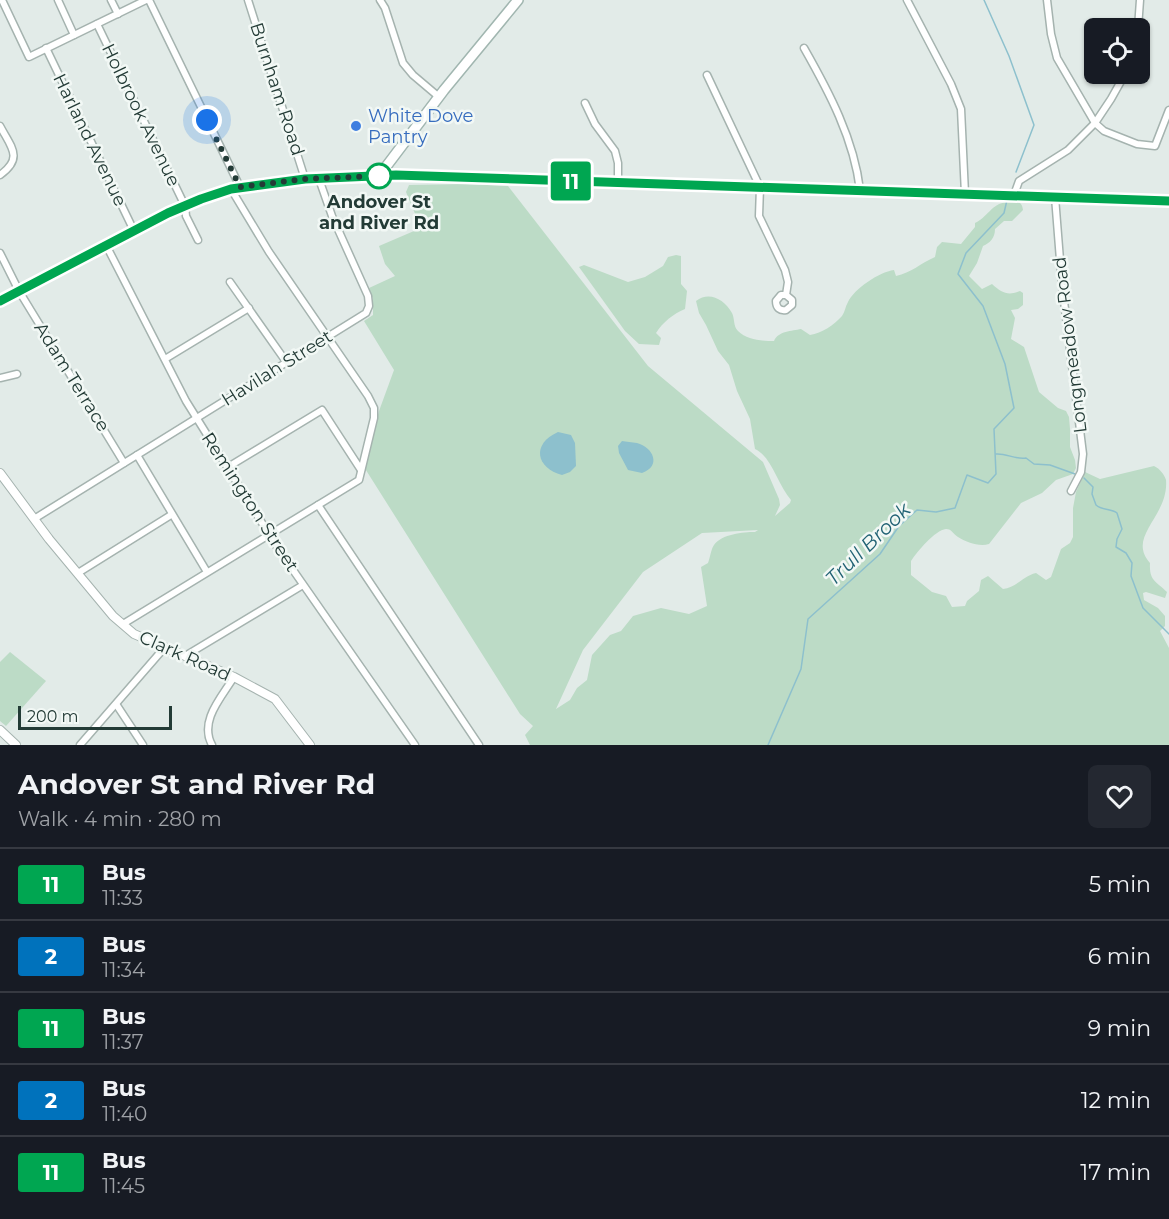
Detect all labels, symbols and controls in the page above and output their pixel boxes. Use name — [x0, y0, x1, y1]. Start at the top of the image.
map controls — [1084, 18, 1150, 84]
button: locate — [1084, 18, 1150, 84]
street label: Burnham Road — [245, 20, 309, 158]
street label: Holbrook Avenue — [97, 40, 185, 190]
street label: Harland Avenue — [48, 70, 132, 210]
your location — [192, 105, 222, 135]
place label: White Dove Pantry — [368, 105, 473, 148]
marker: White Dove Pantry — [349, 119, 363, 133]
line badge: 11 — [544, 162, 598, 201]
marker: Andover St and River Rd — [366, 163, 392, 189]
text: 11 — [563, 169, 579, 194]
place label: Andover St and River Rd — [319, 191, 439, 234]
street label: Longmeadow Road — [1048, 256, 1092, 434]
street label: Adam Terrace — [30, 318, 114, 436]
street label: Havilah Street — [218, 325, 336, 411]
street label: Remington Street — [197, 428, 303, 576]
water label: Trull Brook — [821, 497, 916, 590]
street label: Clark Road — [136, 626, 234, 686]
scale bar — [18, 703, 172, 730]
text: 200 m — [27, 707, 78, 726]
button: heart — [1088, 765, 1151, 828]
text: Andover St and River Rd — [18, 767, 375, 801]
text: Walk · 4 min · 280 m — [18, 807, 222, 831]
text: Bus — [102, 859, 146, 886]
text: 5 min — [1089, 871, 1151, 898]
text: 11 — [43, 872, 59, 897]
text: 11:33 — [102, 886, 143, 910]
text: Bus — [102, 931, 146, 958]
text: 6 min — [1088, 943, 1151, 970]
text: 2 — [45, 944, 57, 969]
text: 11:34 — [102, 958, 145, 982]
text: Bus — [102, 1003, 146, 1030]
text: 9 min — [1088, 1015, 1151, 1042]
text: 11 — [43, 1016, 59, 1041]
text: 11:37 — [102, 1030, 144, 1054]
text: Bus — [102, 1075, 146, 1102]
text: 12 min — [1081, 1087, 1151, 1114]
text: 2 — [45, 1088, 57, 1113]
text: 11:40 — [102, 1102, 147, 1126]
text: Bus — [102, 1147, 146, 1174]
text: 17 min — [1080, 1159, 1151, 1186]
text: 11 — [43, 1160, 59, 1185]
text: 11:45 — [102, 1174, 145, 1198]

